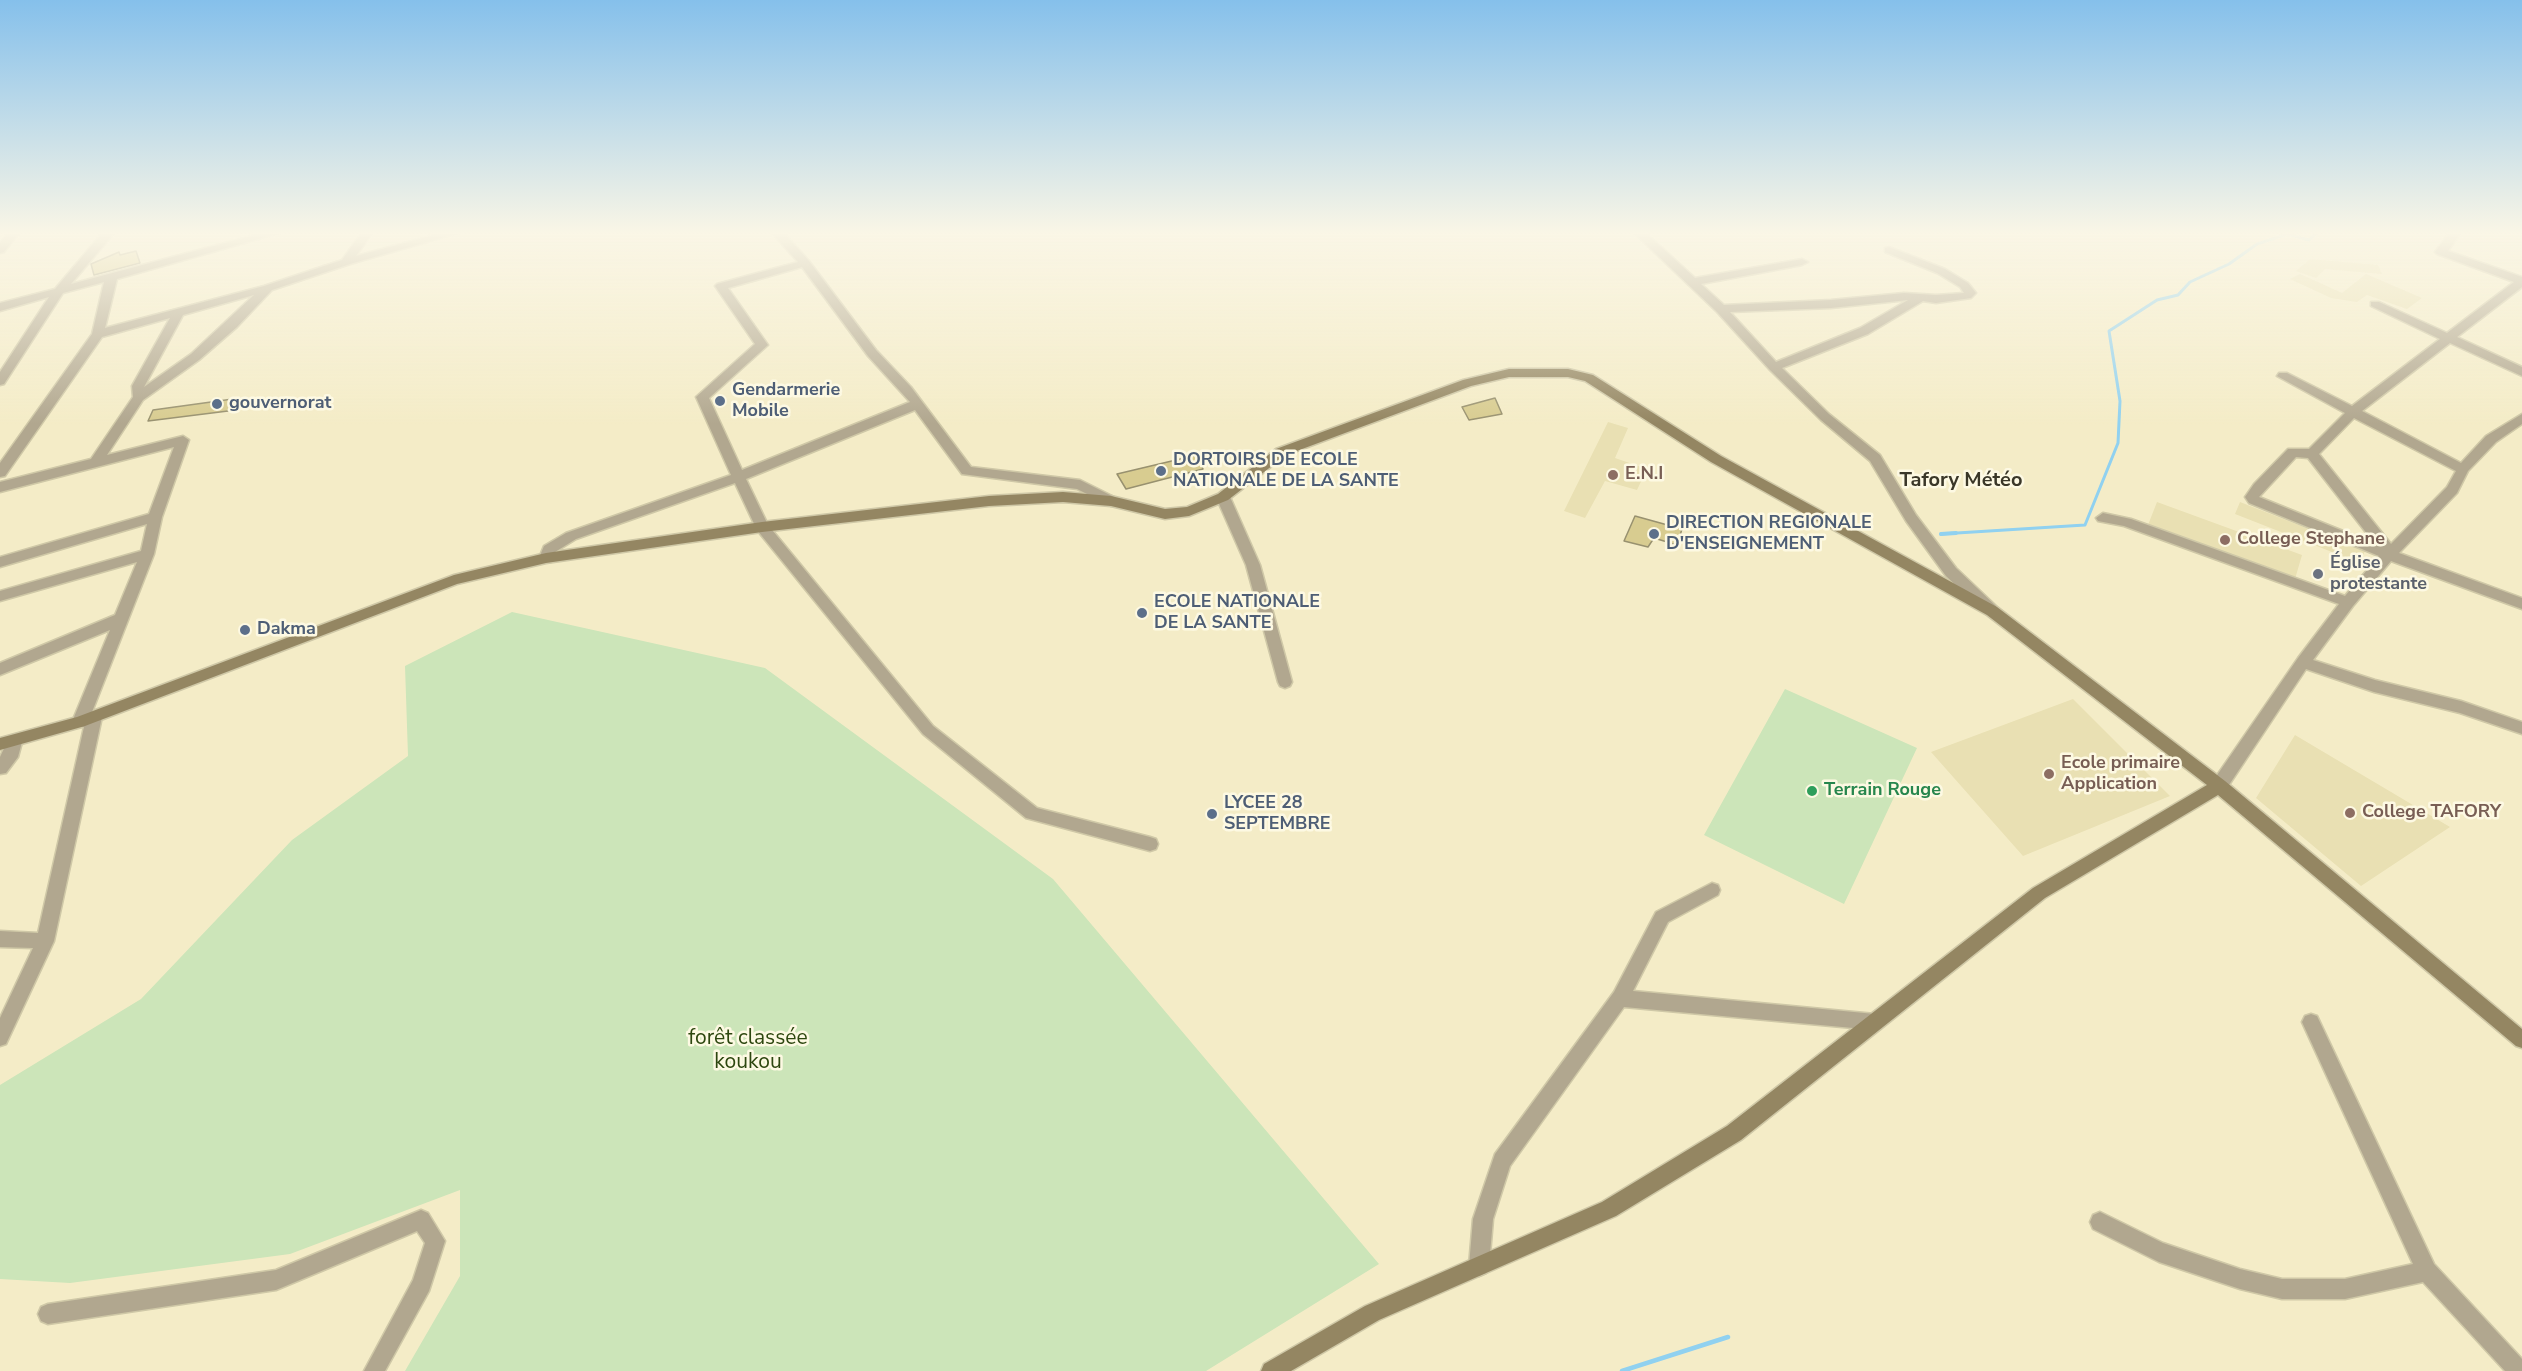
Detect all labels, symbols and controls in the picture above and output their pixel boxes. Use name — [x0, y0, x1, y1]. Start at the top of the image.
place label: Gendarmerie Mobile — [732, 380, 840, 422]
place label: gouvernorat — [229, 393, 331, 415]
marker: Gendarmerie Mobile — [713, 394, 727, 408]
marker: gouvernorat — [210, 397, 224, 411]
place label: DORTOIRS DE ECOLE NATIONALE DE LA SANTE — [1173, 450, 1399, 492]
marker: DORTOIRS DE ECOLE NATIONALE DE LA SANTE — [1154, 464, 1168, 478]
place label: E.N.I — [1625, 464, 1663, 486]
marker: E.N.I — [1606, 468, 1620, 482]
district label: Tafory Météo — [1900, 469, 2022, 493]
place label: DIRECTION REGIONALE D'ENSEIGNEMENT — [1666, 513, 1872, 556]
marker: DIRECTION REGIONALE D'ENSEIGNEMENT — [1647, 527, 1661, 541]
place label: College Stephane — [2237, 529, 2385, 551]
marker: College Stephane — [2218, 533, 2232, 547]
place label: Église protestante — [2330, 553, 2427, 596]
marker: Église protestante — [2311, 567, 2325, 581]
place label: ECOLE NATIONALE DE LA SANTE — [1154, 592, 1320, 634]
marker: ECOLE NATIONALE DE LA SANTE — [1135, 606, 1149, 620]
place label: Dakma — [257, 619, 316, 641]
marker: Dakma — [238, 623, 252, 637]
place label: Ecole primaire Application — [2061, 753, 2180, 795]
marker: Ecole primaire Application — [2042, 767, 2056, 781]
place label: Terrain Rouge — [1824, 780, 1941, 802]
marker: Terrain Rouge — [1805, 784, 1819, 798]
place label: LYCEE 28 SEPTEMBRE — [1224, 793, 1331, 836]
place label: College TAFORY — [2362, 802, 2501, 824]
marker: College TAFORY — [2343, 806, 2357, 820]
marker: LYCEE 28 SEPTEMBRE — [1205, 807, 1219, 821]
park label: forêt classée koukou — [688, 1026, 808, 1076]

